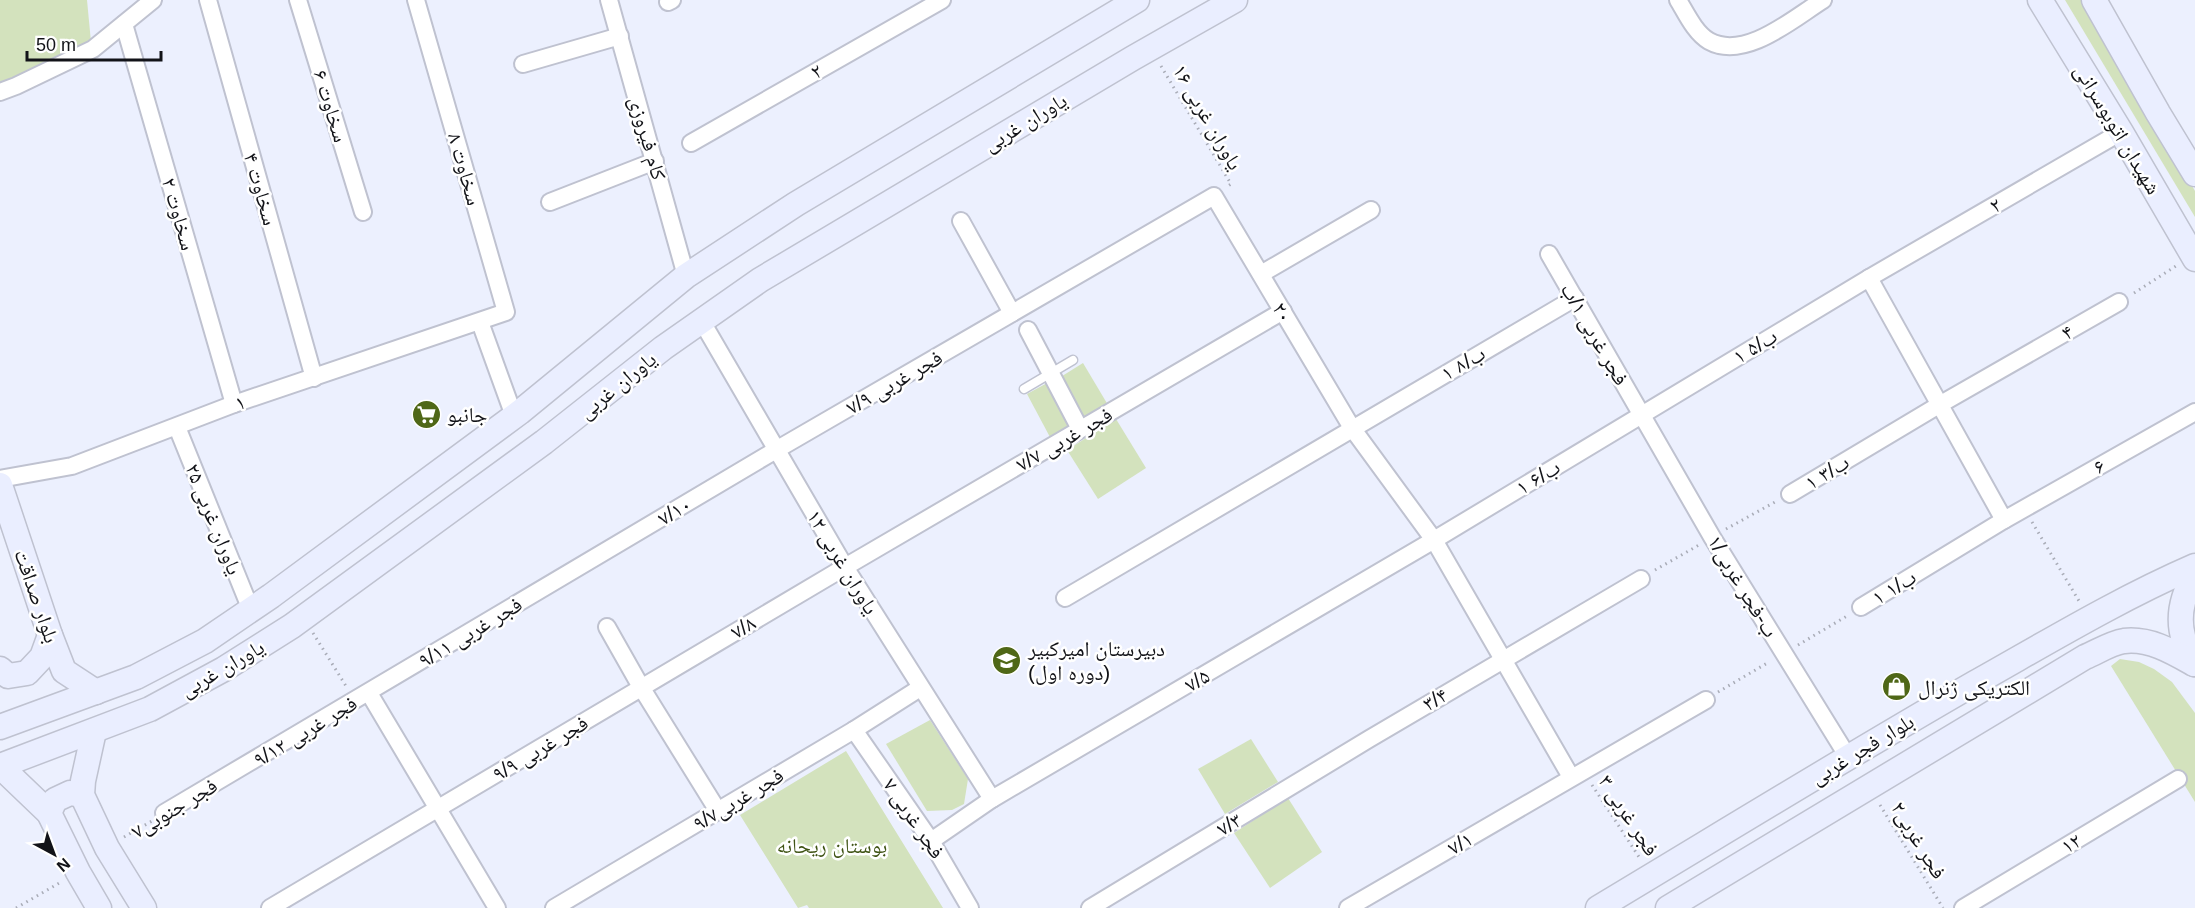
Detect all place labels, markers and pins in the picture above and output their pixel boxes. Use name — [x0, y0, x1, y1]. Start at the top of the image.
supermarket icon: جانبو — [410, 398, 442, 430]
place label: جانبو — [447, 403, 487, 426]
place label: دبیرستان امیرکبیر (دوره اول) — [1027, 637, 1165, 685]
school or university icon: دبیرستان امیرکبیر (دوره اول) — [991, 644, 1023, 676]
shop icon: الکتریکی ژنرال — [1881, 671, 1913, 703]
place label: الکتریکی ژنرال — [1918, 676, 2030, 701]

